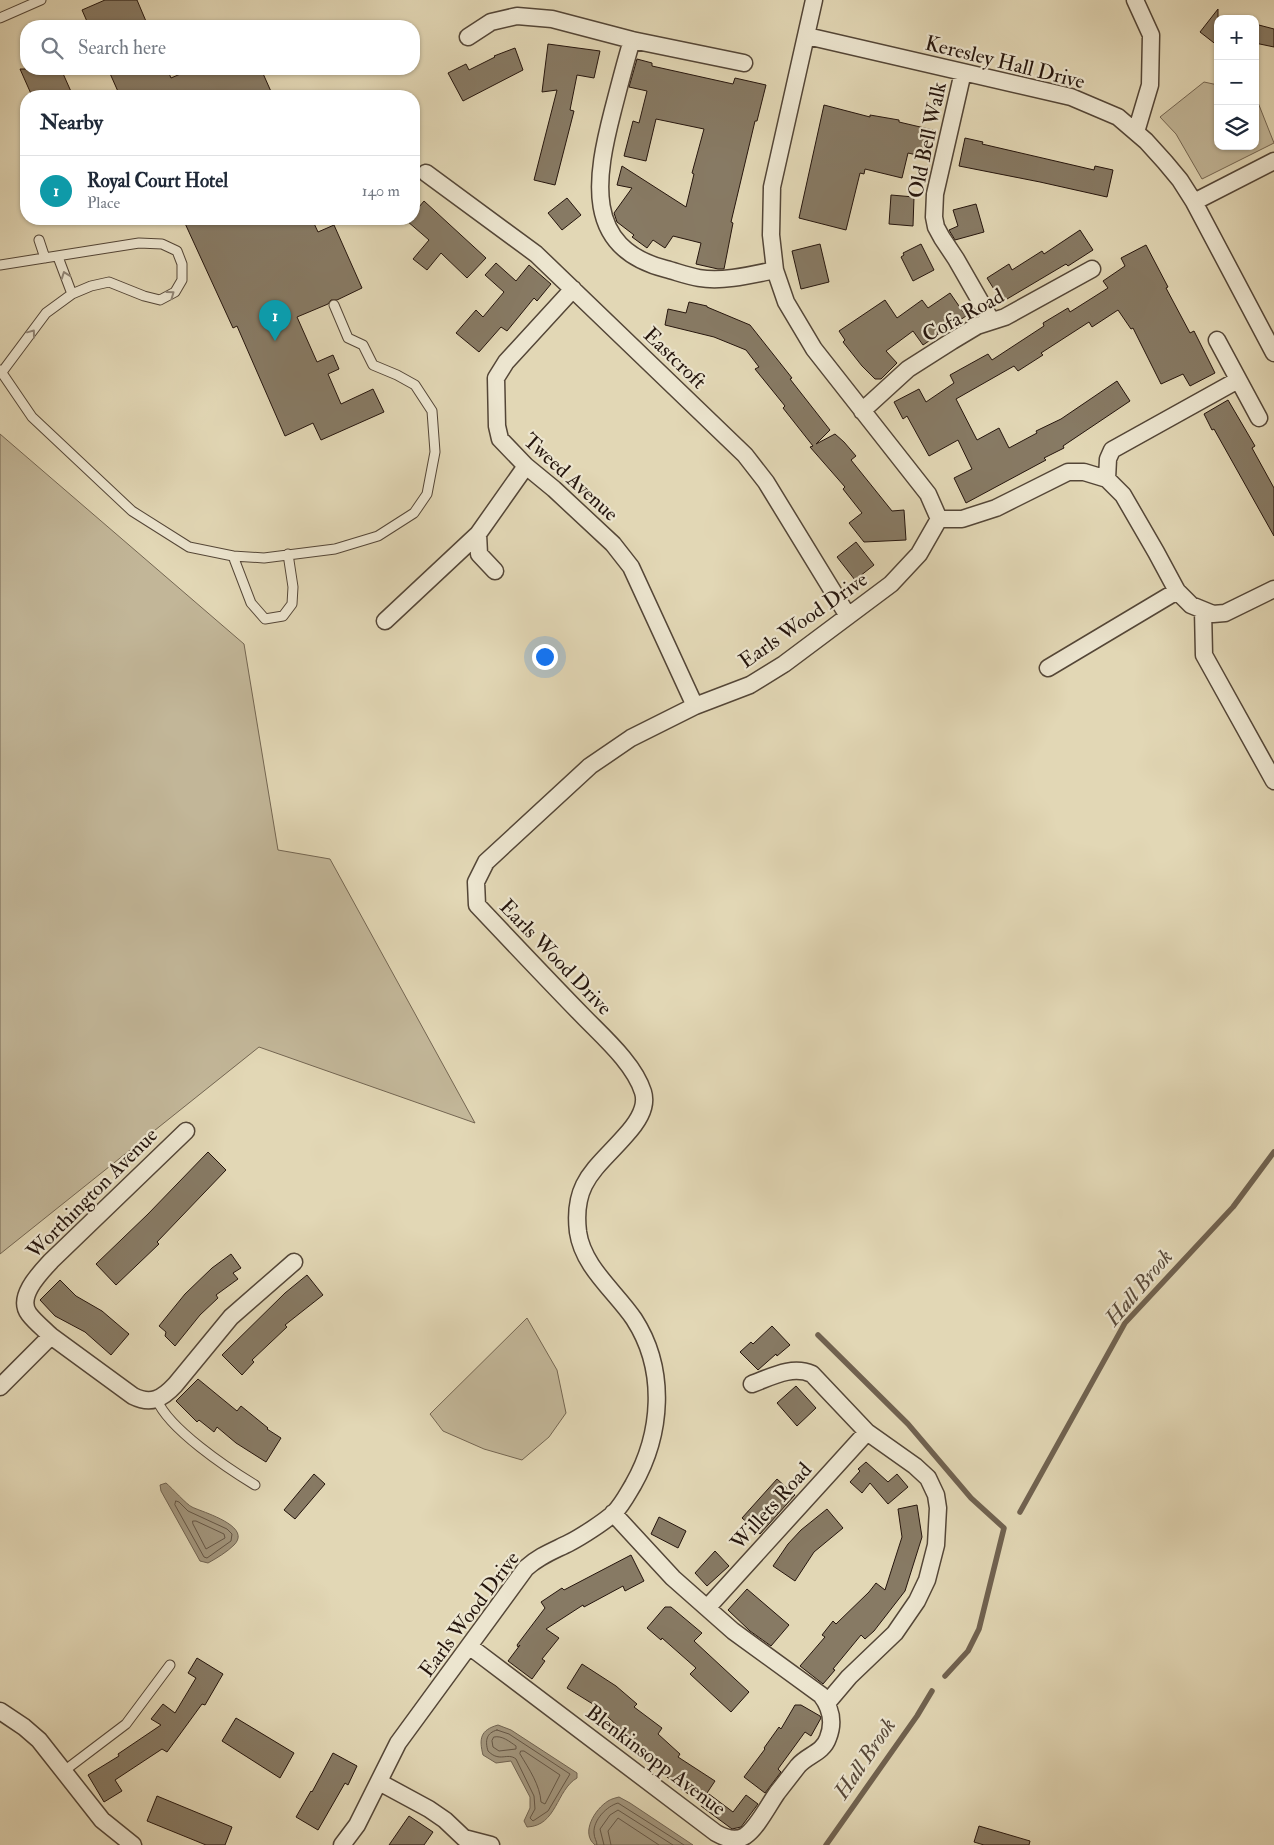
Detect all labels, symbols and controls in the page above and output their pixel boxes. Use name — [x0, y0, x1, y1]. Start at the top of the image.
map controls — [1214, 15, 1259, 150]
button: + — [1214, 15, 1259, 60]
search box — [20, 20, 420, 75]
street label: Keresley Hall Drive — [922, 30, 1088, 95]
icon: search — [38, 34, 66, 62]
text: Search here — [78, 36, 166, 60]
button: − — [1214, 60, 1259, 105]
street label: Old Bell Walk — [902, 79, 953, 201]
button: layers — [1214, 105, 1259, 150]
text: Nearby — [40, 109, 103, 136]
text: Royal Court Hotel — [87, 169, 228, 193]
text: 1 — [53, 181, 59, 201]
text: 140 m — [362, 181, 400, 201]
text: Place — [87, 193, 120, 213]
one-way arrow — [61, 272, 71, 280]
street label: Cofa Road — [917, 282, 1010, 348]
one-way arrow — [165, 291, 174, 300]
pin: 1 — [259, 300, 291, 341]
street label: Eastcroft — [637, 322, 712, 395]
one-way arrow — [26, 330, 34, 339]
street label: Tweed Avenue — [517, 427, 624, 527]
street label: Earls Wood Drive — [734, 566, 873, 675]
your location — [532, 644, 558, 670]
street label: Earls Wood Drive — [493, 894, 618, 1021]
street label: Worthington Avenue — [20, 1122, 164, 1265]
water label: Hall Brook — [1098, 1244, 1179, 1332]
street label: Willets Road — [724, 1456, 818, 1557]
street label: Earls Wood Drive — [413, 1546, 526, 1683]
street label: Blenkinsopp Avenue — [580, 1699, 731, 1822]
water label: Hall Brook — [827, 1713, 902, 1805]

